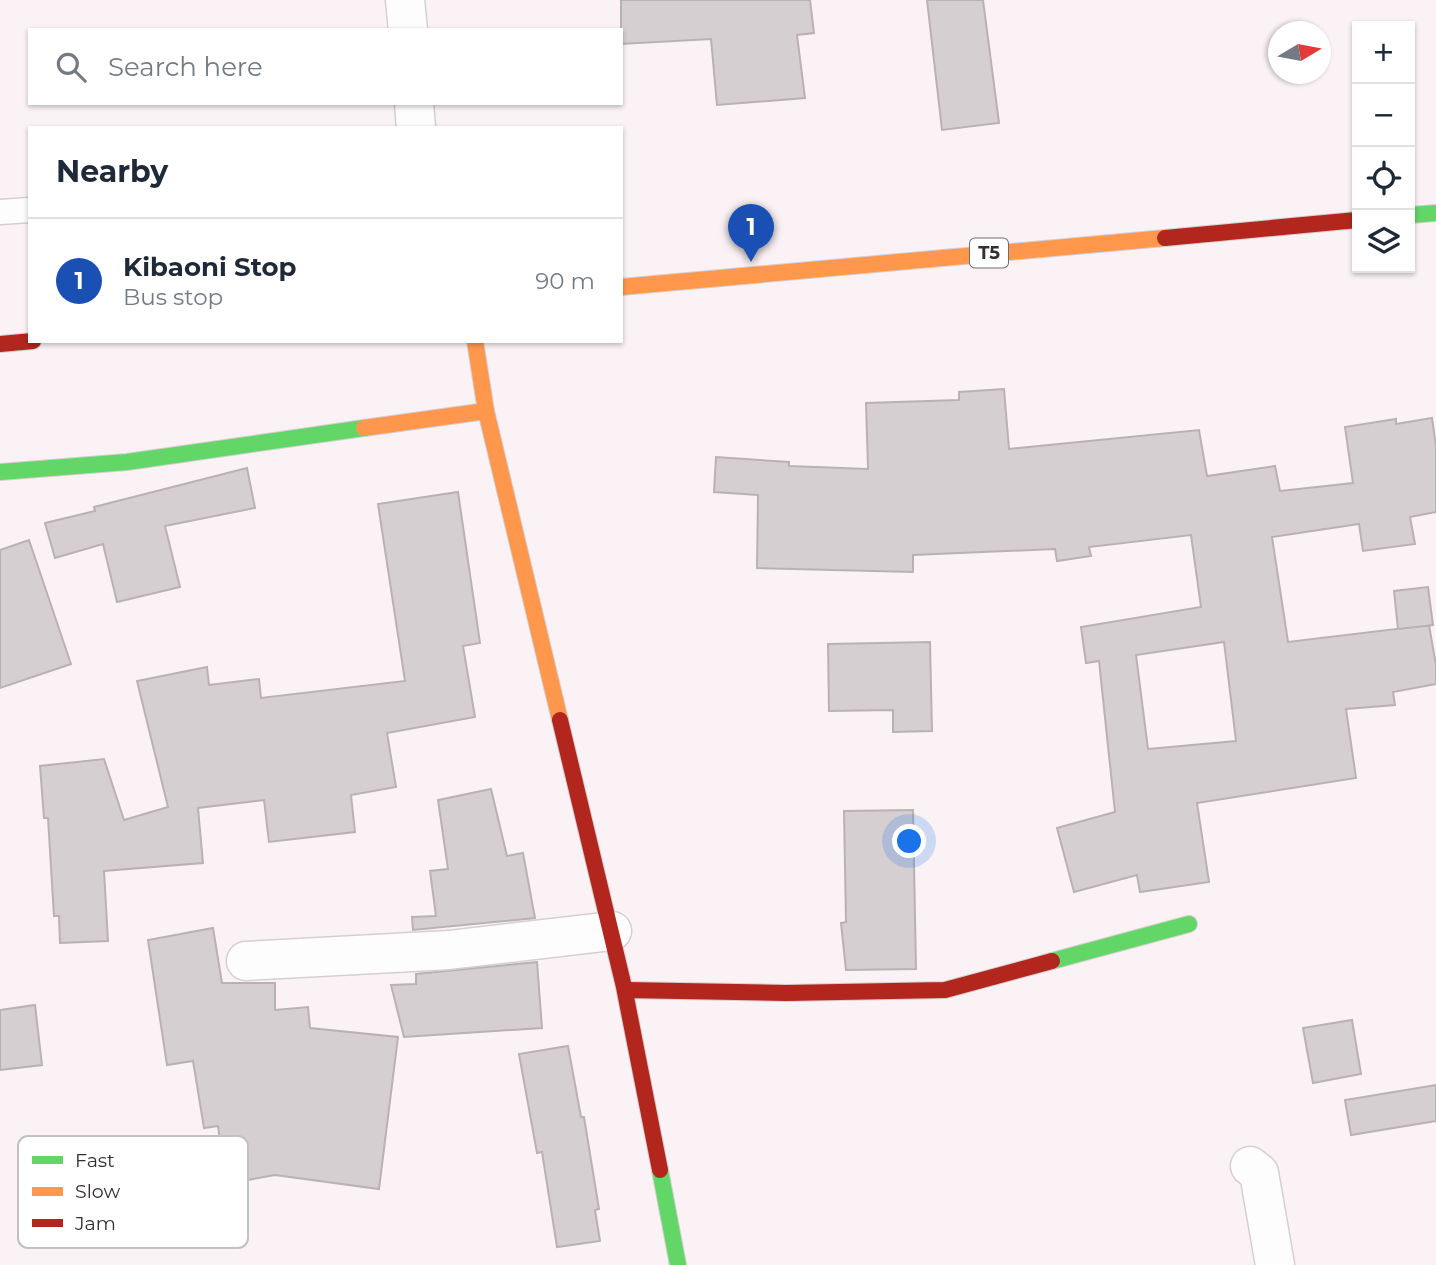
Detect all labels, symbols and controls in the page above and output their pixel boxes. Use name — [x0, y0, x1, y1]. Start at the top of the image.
north arrow — [1268, 21, 1331, 84]
map controls — [1352, 21, 1415, 273]
button: + — [1352, 21, 1415, 84]
search box — [28, 28, 623, 105]
icon: search — [52, 48, 90, 86]
text: Search here — [108, 51, 263, 83]
button: − — [1352, 84, 1415, 147]
button: locate — [1352, 147, 1415, 210]
text: Nearby — [56, 153, 168, 190]
pin: 1 — [728, 204, 774, 262]
button: layers — [1352, 210, 1415, 273]
road number: T5 — [970, 239, 1008, 268]
text: Kibaoni Stop — [123, 251, 297, 283]
text: 1 — [74, 267, 84, 295]
text: 90 m — [535, 267, 595, 295]
text: Bus stop — [123, 283, 223, 311]
your location — [892, 824, 926, 858]
legend — [18, 1136, 248, 1248]
text: Fast — [75, 1149, 115, 1172]
text: Slow — [75, 1180, 120, 1203]
text: Jam — [74, 1212, 116, 1235]

